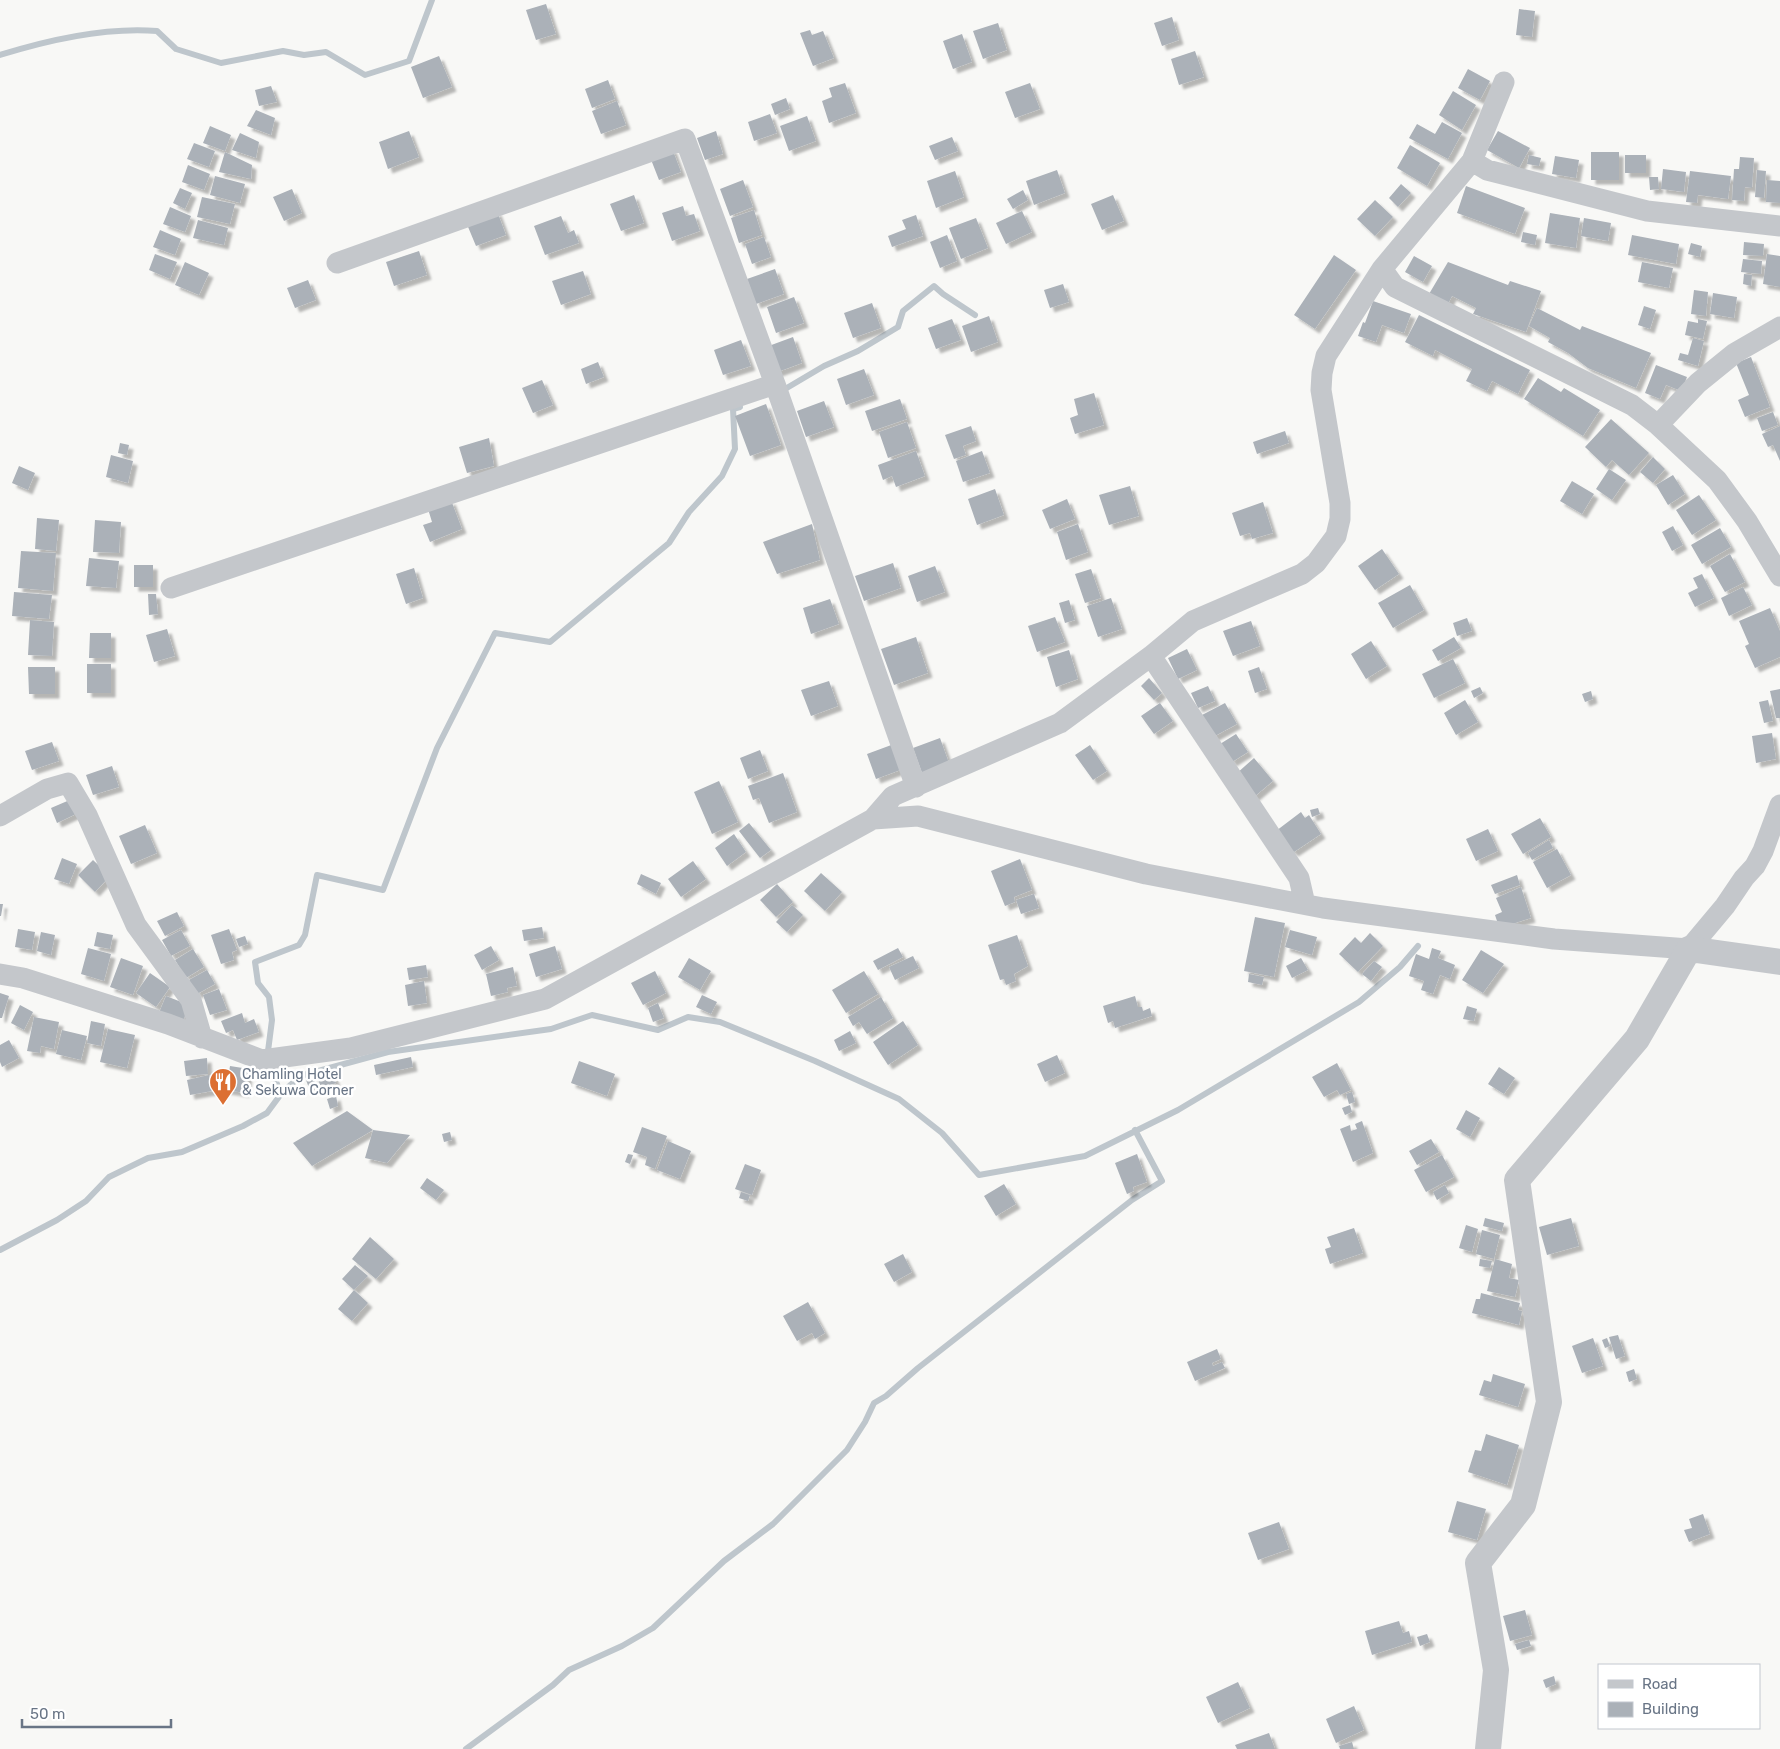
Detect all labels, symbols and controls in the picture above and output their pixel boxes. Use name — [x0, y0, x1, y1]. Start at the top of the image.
place label: Chamling Hotel & Sekuwa Corner — [242, 1066, 355, 1099]
restaurant icon: Chamling Hotel & Sekuwa Corner — [208, 1067, 238, 1106]
legend — [1598, 1664, 1760, 1729]
text: Road — [1642, 1675, 1678, 1693]
scale bar — [22, 1696, 171, 1728]
text: Building — [1642, 1700, 1699, 1718]
text: 50 m — [30, 1705, 65, 1723]

